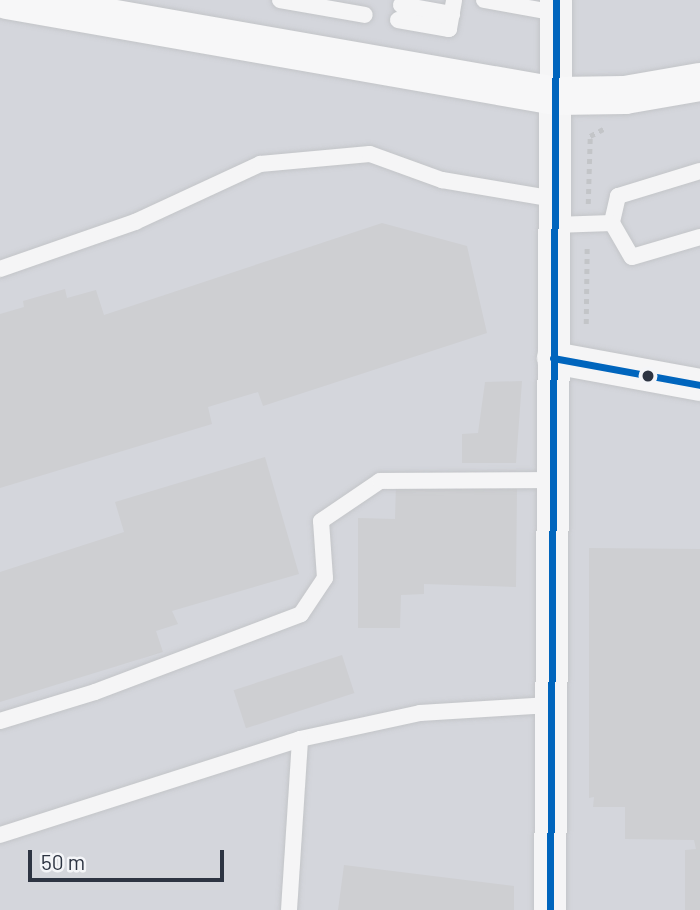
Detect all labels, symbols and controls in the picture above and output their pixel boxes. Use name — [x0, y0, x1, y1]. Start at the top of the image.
unlabelled marker — [641, 369, 655, 383]
scale bar — [32, 836, 228, 880]
text: 50 m — [41, 849, 85, 874]

